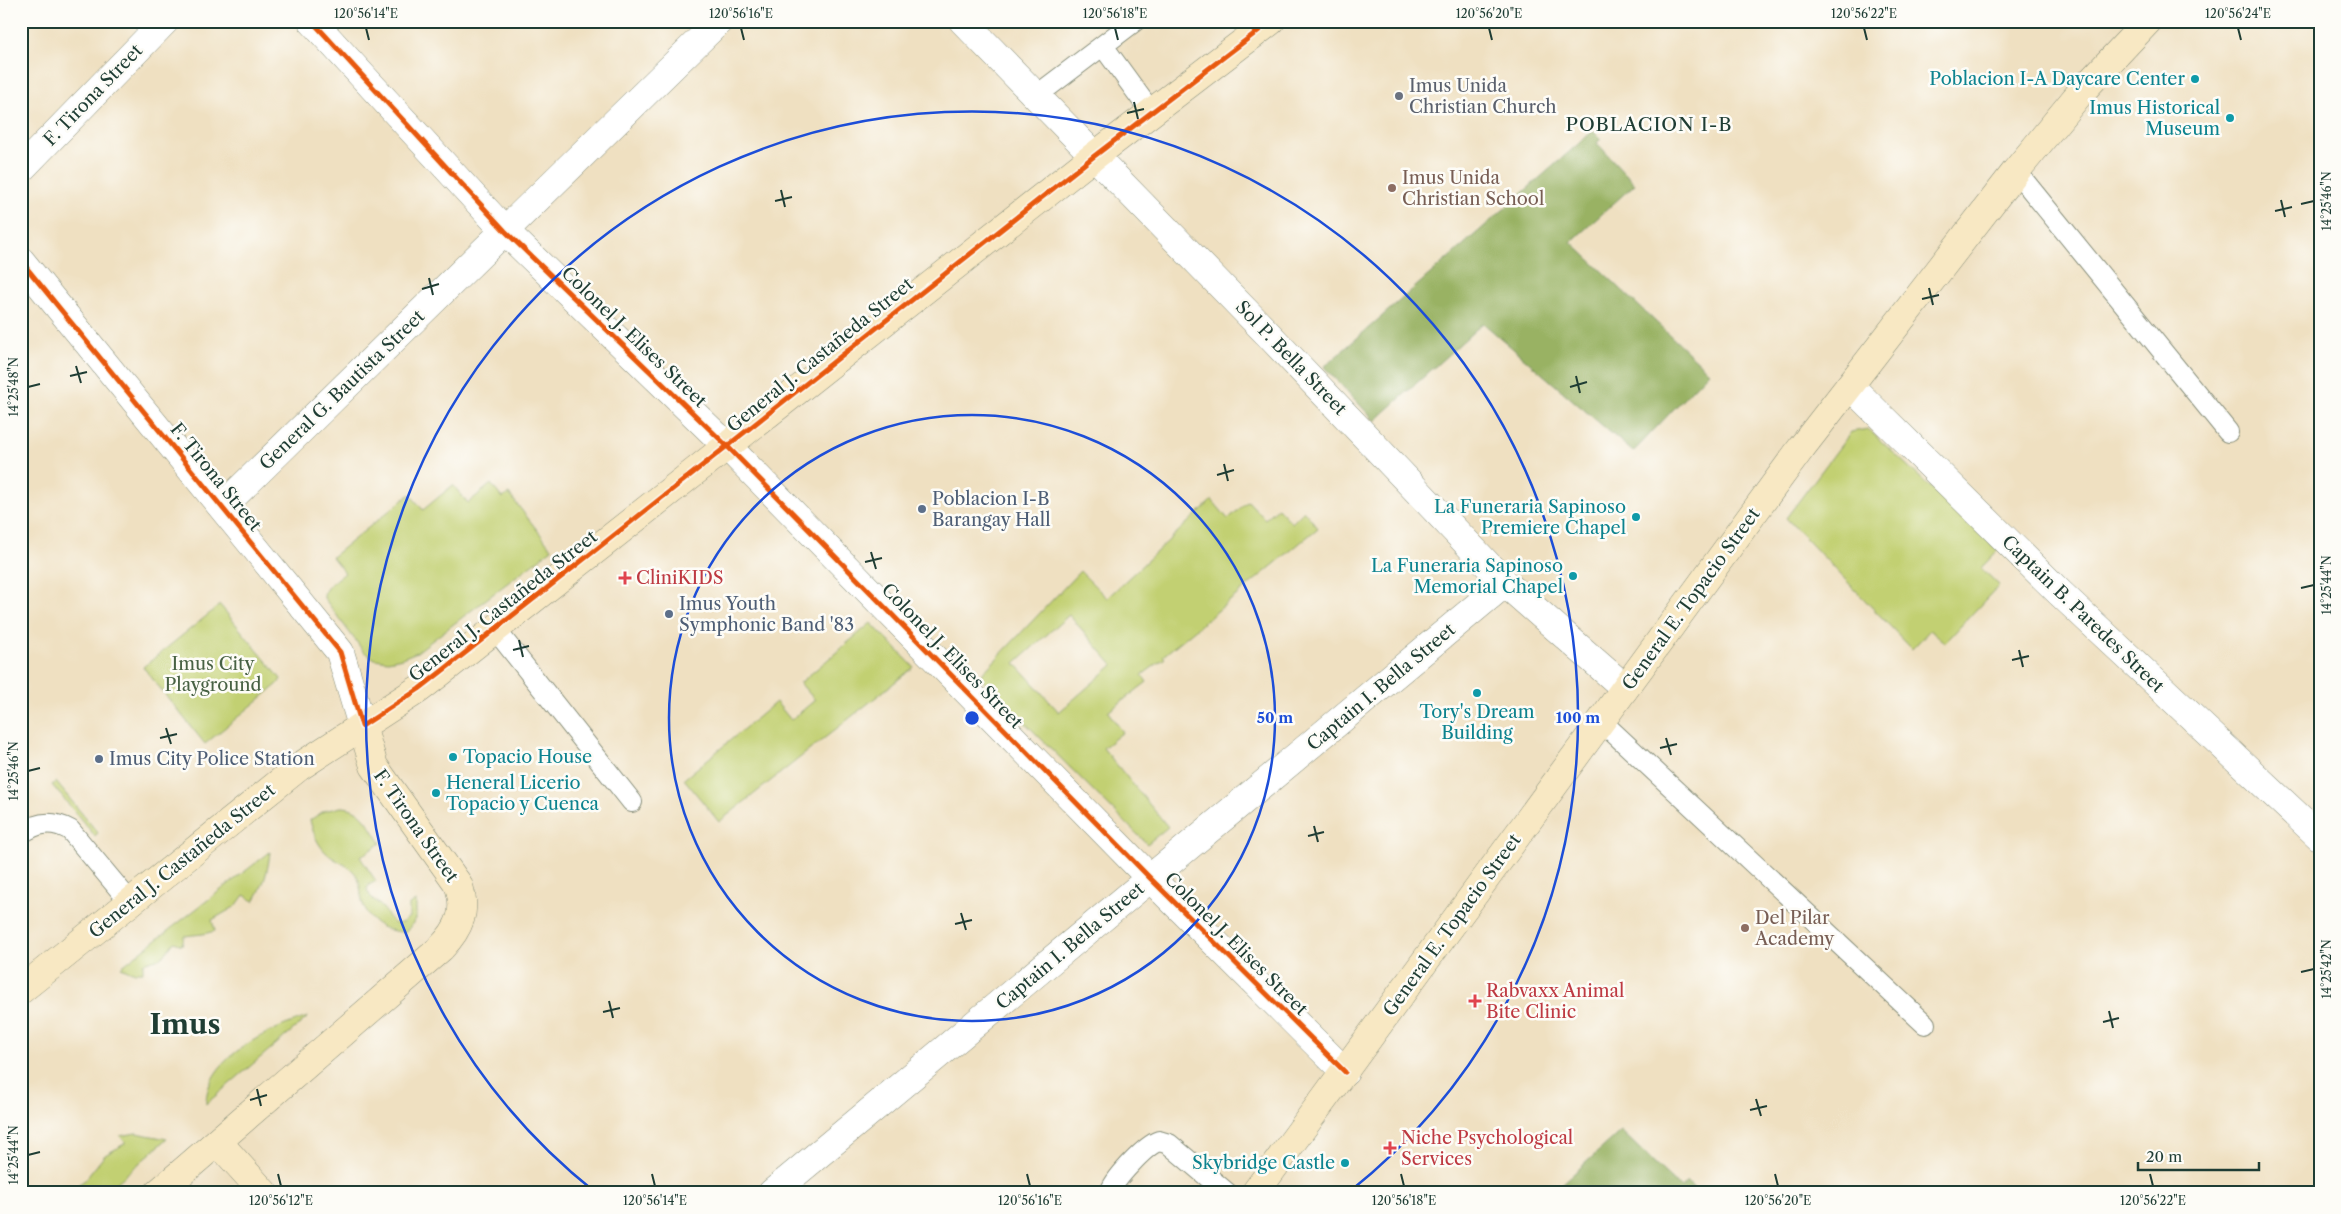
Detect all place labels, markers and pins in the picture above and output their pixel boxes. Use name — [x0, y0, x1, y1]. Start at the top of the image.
place label: Poblacion I-A Daycare Center — [1929, 68, 2185, 90]
marker: Poblacion I-A Daycare Center — [2189, 73, 2201, 85]
place label: Imus Unida Christian Church — [1409, 75, 1557, 118]
marker: Imus Unida Christian Church — [1393, 90, 1405, 102]
place label: Imus Historical Museum — [2089, 97, 2220, 140]
marker: Imus Historical Museum — [2224, 112, 2236, 124]
place label: Imus Unida Christian School — [1402, 167, 1544, 210]
marker: Imus Unida Christian School — [1386, 182, 1398, 194]
place label: Poblacion I-B Barangay Hall — [932, 488, 1051, 531]
place label: La Funeraria Sapinoso Premiere Chapel — [1434, 496, 1626, 539]
marker: Poblacion I-B Barangay Hall — [916, 503, 928, 515]
marker: La Funeraria Sapinoso Premiere Chapel — [1630, 511, 1642, 523]
place label: La Funeraria Sapinoso Memorial Chapel — [1371, 555, 1563, 598]
place label: CliniKIDS — [636, 567, 724, 589]
marker: La Funeraria Sapinoso Memorial Chapel — [1567, 570, 1579, 582]
marker: CliniKIDS — [618, 571, 632, 585]
place label: Imus Youth Symphonic Band '83 — [679, 593, 854, 636]
marker: Imus Youth Symphonic Band '83 — [663, 608, 675, 620]
marker: Tory's Dream Building — [1471, 687, 1483, 699]
place label: Tory's Dream Building — [1419, 701, 1535, 744]
centre of rings — [963, 709, 981, 727]
place label: Topacio House — [463, 746, 592, 768]
place label: Imus City Police Station — [109, 748, 315, 770]
marker: Topacio House — [447, 751, 459, 763]
marker: Imus City Police Station — [93, 753, 105, 765]
place label: Heneral Licerio Topacio y Cuenca — [446, 772, 600, 815]
marker: Heneral Licerio Topacio y Cuenca — [430, 787, 442, 799]
place label: Del Pilar Academy — [1754, 907, 1835, 950]
marker: Del Pilar Academy — [1739, 922, 1751, 934]
place label: Rabvaxx Animal Bite Clinic — [1486, 980, 1624, 1023]
marker: Rabvaxx Animal Bite Clinic — [1468, 994, 1482, 1008]
place label: Niche Psychological Services — [1401, 1127, 1573, 1170]
marker: Niche Psychological Services — [1383, 1141, 1397, 1155]
place label: Skybridge Castle — [1192, 1152, 1335, 1174]
marker: Skybridge Castle — [1339, 1157, 1351, 1169]

